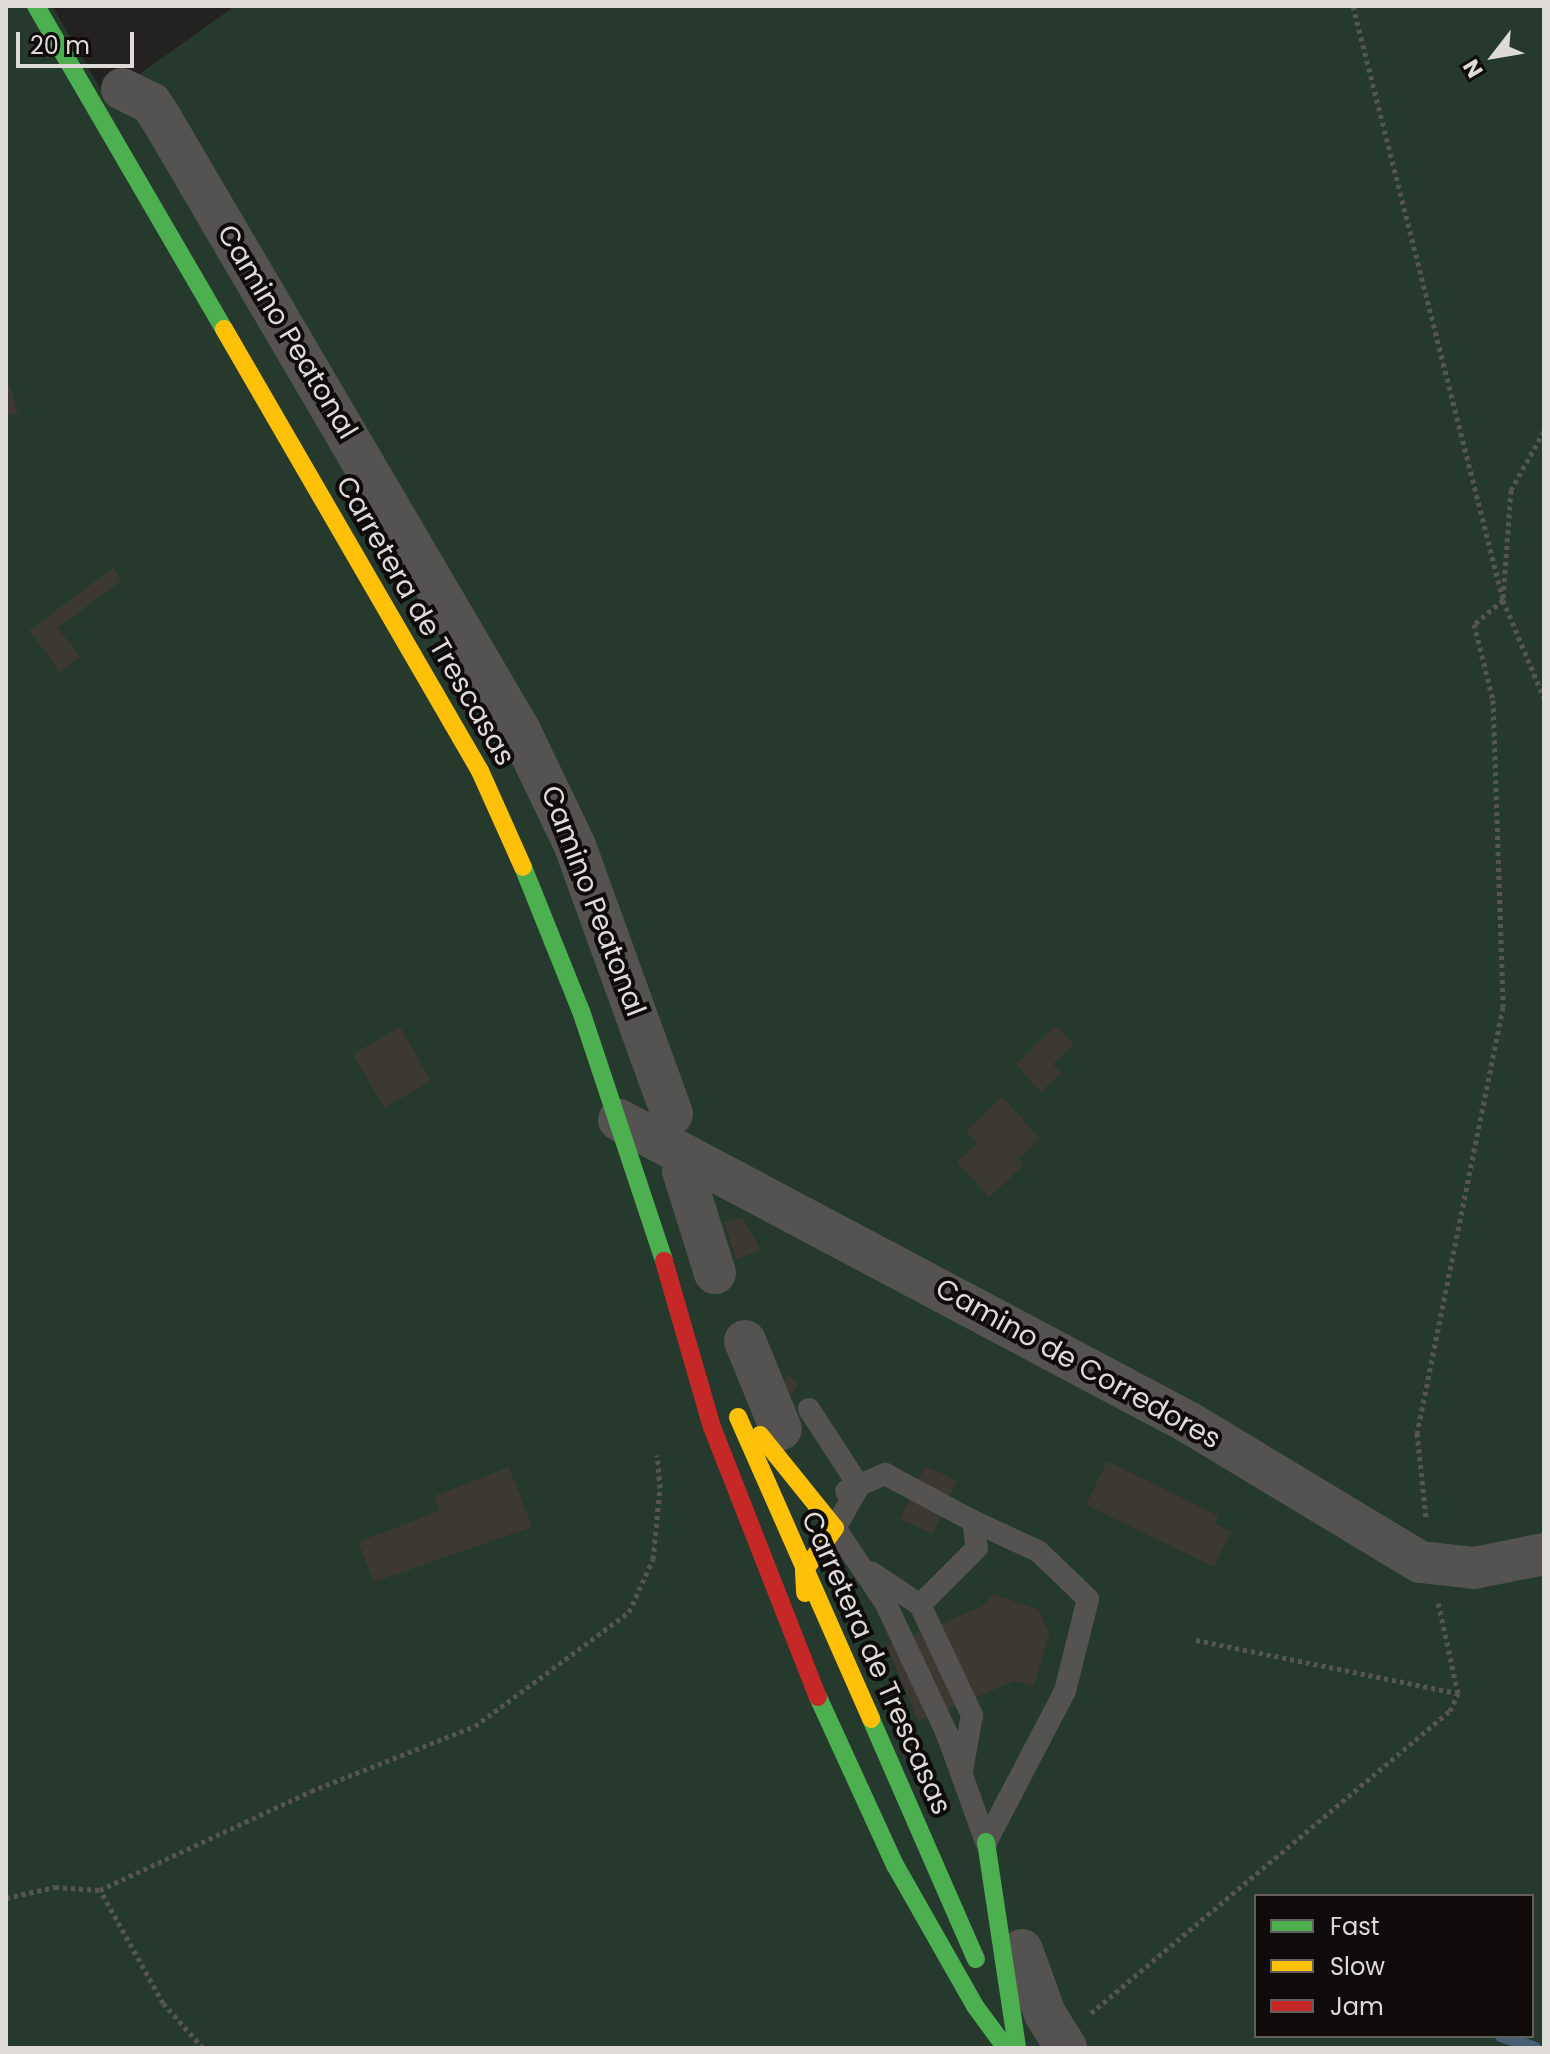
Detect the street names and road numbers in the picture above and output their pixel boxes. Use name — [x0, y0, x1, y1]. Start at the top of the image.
street label: Camino Peatonal — [210, 219, 364, 445]
street label: Carretera de Trescasas — [328, 470, 522, 772]
street label: Camino Peatonal — [534, 781, 652, 1021]
street label: Camino de Corredores — [930, 1272, 1226, 1456]
street label: Carretera de Trescasas — [794, 1506, 958, 1820]

